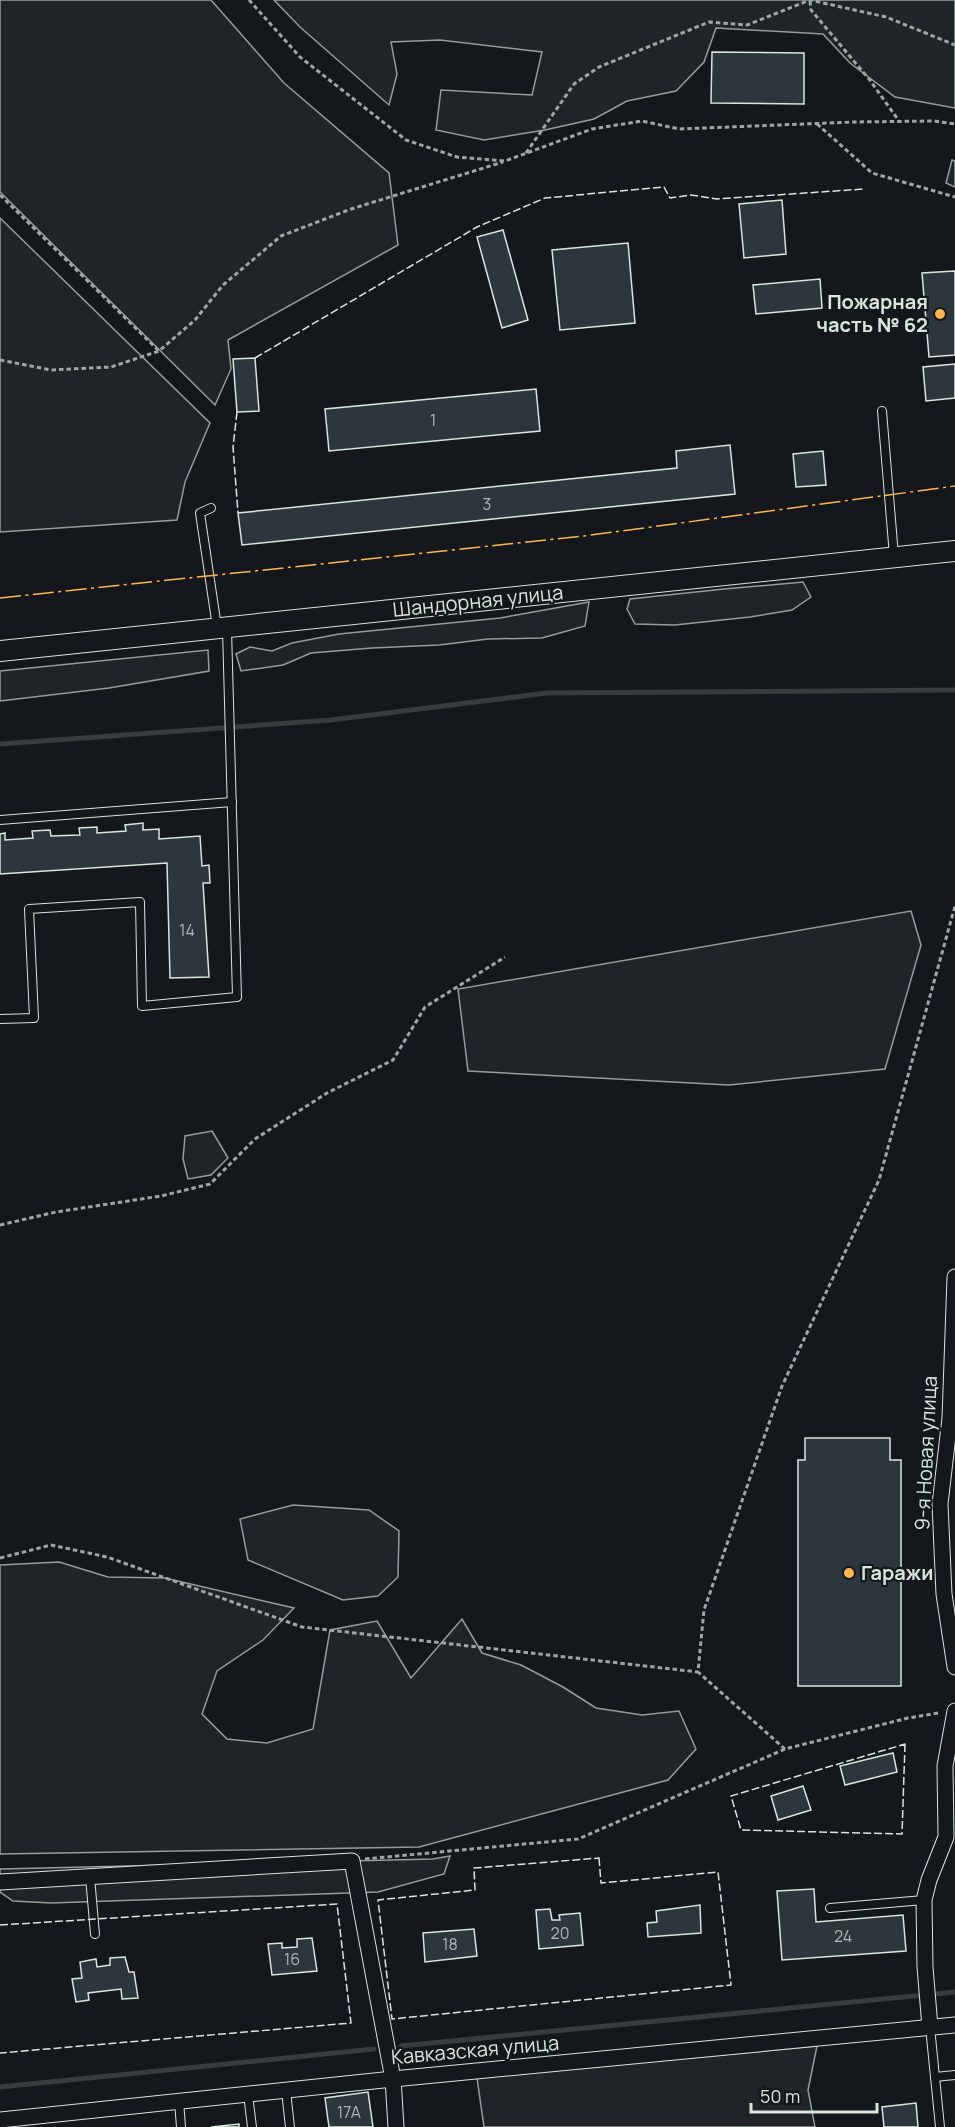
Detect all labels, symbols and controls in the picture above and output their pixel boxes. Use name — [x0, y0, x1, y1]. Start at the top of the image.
place label: Пожарная часть № 62 — [817, 288, 928, 338]
marker: Пожарная часть № 62 — [933, 307, 947, 321]
house number: 1 — [430, 409, 436, 431]
house number: 3 — [483, 493, 491, 515]
street label: Шандорная улица — [391, 578, 564, 623]
house number: 14 — [179, 919, 195, 941]
street label: 9-я Новая улица — [908, 1375, 943, 1531]
place label: Гаражи — [861, 1559, 933, 1586]
marker: Гаражи — [842, 1566, 856, 1580]
house number: 20 — [551, 1922, 569, 1944]
house number: 24 — [834, 1925, 852, 1947]
house number: 18 — [442, 1933, 458, 1955]
house number: 16 — [284, 1948, 300, 1970]
street label: Кавказская улица — [390, 2029, 560, 2070]
scale bar — [751, 2076, 877, 2114]
text: 50 m — [760, 2084, 800, 2108]
house number: 17А — [337, 2101, 361, 2123]

